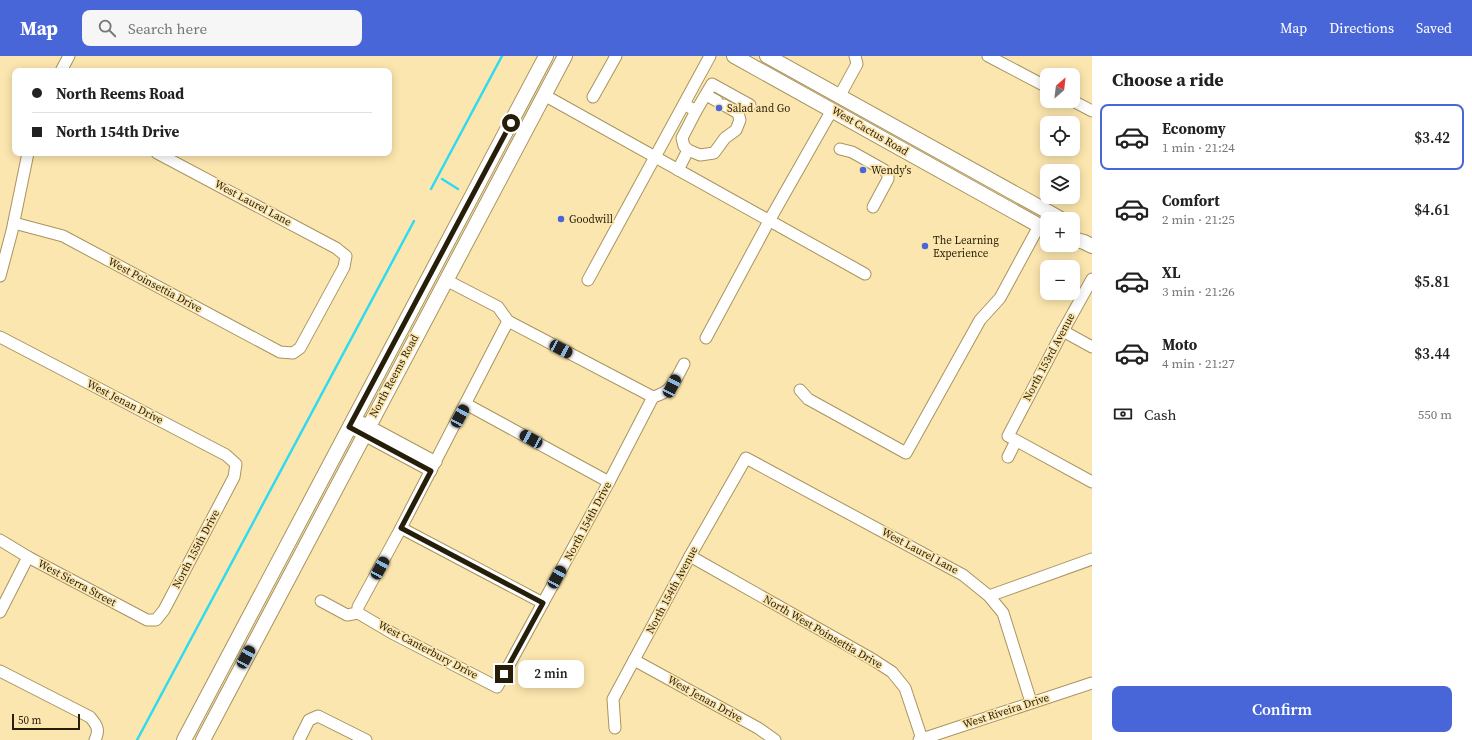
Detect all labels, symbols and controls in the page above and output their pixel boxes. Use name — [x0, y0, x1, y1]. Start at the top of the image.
search box — [82, 10, 362, 46]
text: Map — [20, 15, 58, 41]
icon: search — [96, 17, 118, 39]
text: Search here — [128, 18, 207, 39]
text: Map — [1280, 18, 1307, 38]
text: Directions — [1329, 18, 1394, 38]
text: Saved — [1416, 18, 1452, 38]
text: Choose a ride — [1112, 67, 1224, 92]
north arrow — [1040, 68, 1080, 108]
map controls — [1040, 68, 1080, 300]
text: North Reems Road — [56, 83, 184, 104]
place label: Salad and Go — [727, 101, 790, 116]
marker: Salad and Go — [714, 103, 724, 113]
street label: West Cactus Road — [829, 103, 912, 159]
route start — [502, 114, 520, 132]
button: locate — [1040, 116, 1080, 156]
text: Economy — [1162, 118, 1226, 139]
icon: car — [1114, 119, 1150, 155]
text: North 154th Drive — [56, 121, 179, 142]
text: $3.42 — [1414, 127, 1450, 148]
text: 1 min · 21:24 — [1162, 139, 1235, 156]
place label: Wendy's — [871, 163, 912, 178]
button: layers — [1040, 164, 1080, 204]
marker: Wendy's — [858, 165, 868, 175]
street label: West Laurel Lane — [212, 176, 294, 230]
text: Comfort — [1162, 190, 1220, 211]
icon: car — [1114, 191, 1150, 227]
text: $4.61 — [1414, 199, 1450, 220]
text: 2 min · 21:25 — [1162, 211, 1235, 228]
place label: Goodwill — [569, 212, 613, 227]
button: + — [1040, 212, 1080, 252]
marker: Goodwill — [556, 214, 566, 224]
place label: The Learning Experience — [933, 233, 999, 261]
marker: The Learning Experience — [920, 241, 930, 251]
street label: West Poinsettia Drive — [105, 254, 205, 316]
button: − — [1040, 260, 1080, 300]
text: XL — [1162, 262, 1181, 283]
icon: car — [1114, 263, 1150, 299]
text: $5.81 — [1414, 271, 1450, 292]
text: 3 min · 21:26 — [1162, 283, 1235, 300]
street label: North 153rd Avenue — [1019, 310, 1079, 404]
street label: North Reems Road — [366, 331, 423, 420]
text: Moto — [1162, 334, 1197, 355]
icon: car — [1114, 335, 1150, 371]
car — [548, 338, 574, 360]
text: $3.44 — [1414, 343, 1450, 364]
text: 4 min · 21:27 — [1162, 355, 1235, 372]
car — [661, 373, 683, 399]
street label: West Jenan Drive — [84, 376, 166, 428]
car — [449, 403, 471, 429]
icon: cash — [1112, 403, 1134, 425]
text: Cash — [1144, 404, 1176, 425]
text: 550 m — [1418, 406, 1452, 423]
car — [518, 428, 544, 450]
street label: North 154th Drive — [561, 479, 615, 563]
street label: North 155th Drive — [169, 507, 223, 591]
street label: West Laurel Lane — [879, 524, 961, 578]
street label: North 154th Avenue — [643, 543, 702, 636]
car — [369, 555, 391, 581]
street label: West Sierra Street — [35, 556, 119, 610]
car — [546, 564, 568, 590]
street label: North West Poinsettia Drive — [761, 592, 886, 673]
street label: West Canterbury Drive — [375, 617, 481, 683]
car — [235, 644, 257, 670]
callout: 2 min — [518, 660, 584, 688]
route end — [495, 665, 513, 683]
text: 2 min — [534, 665, 568, 682]
street label: West Jenan Drive — [665, 672, 746, 726]
button: Confirm — [1112, 686, 1452, 732]
street label: West Riveira Drive — [961, 690, 1051, 732]
scale bar — [12, 712, 80, 731]
text: 50 m — [18, 713, 41, 728]

